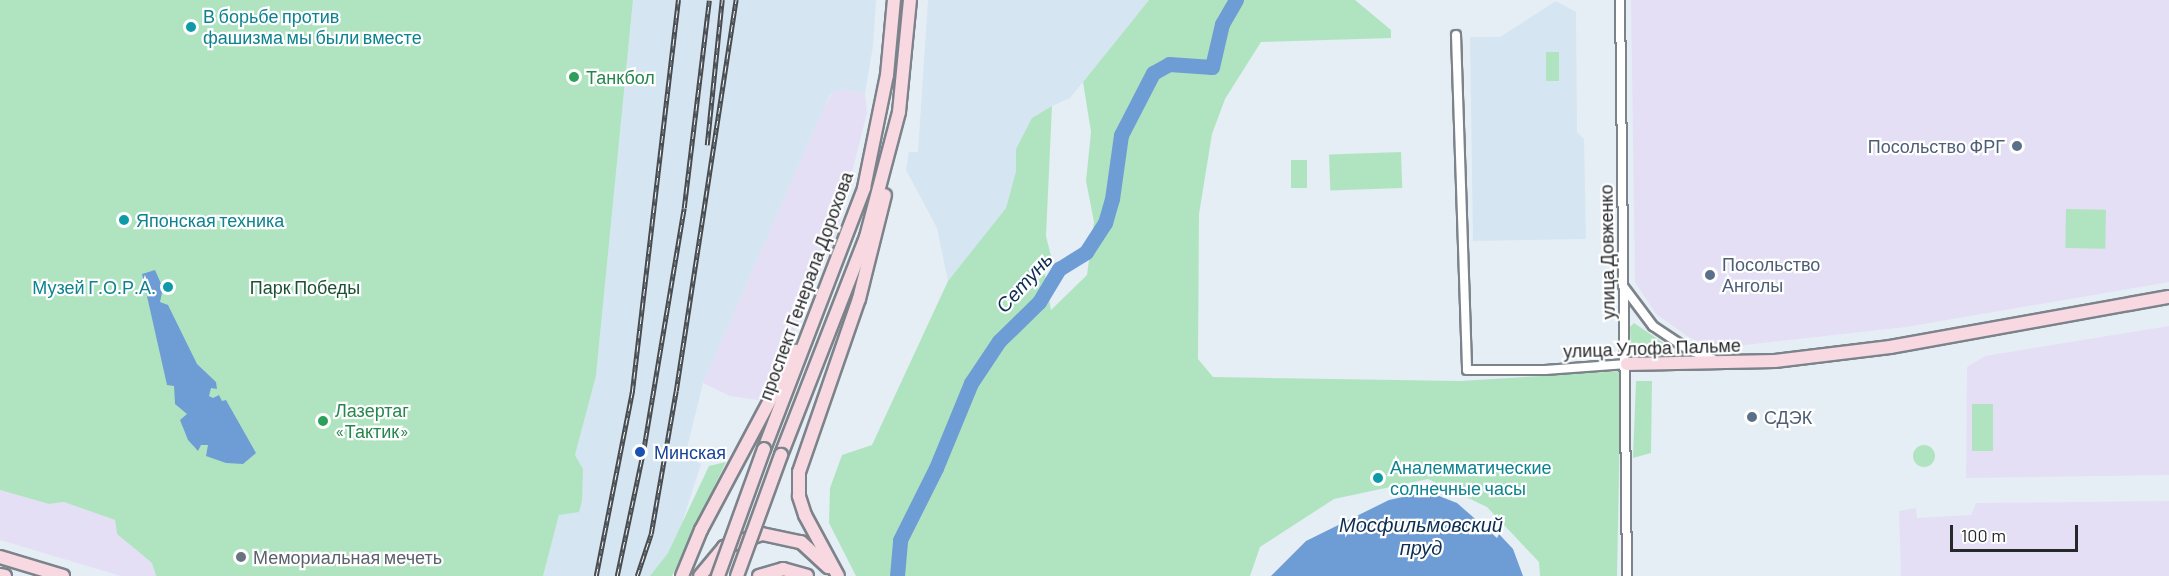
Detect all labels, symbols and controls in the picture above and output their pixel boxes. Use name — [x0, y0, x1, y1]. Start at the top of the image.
place label: В борьбе против фашизма мы были вместе — [203, 6, 422, 48]
marker: В борьбе против фашизма мы были вместе — [184, 20, 198, 34]
place label: Танкбол — [586, 66, 655, 88]
marker: Танкбол — [567, 70, 581, 84]
place label: Посольство ФРГ — [1868, 135, 2005, 157]
marker: Посольство ФРГ — [2010, 139, 2024, 153]
street label: проспект Генерала Дорохова — [755, 169, 857, 403]
street label: улица Довженко — [1595, 184, 1619, 320]
place label: Японская техника — [136, 209, 284, 231]
marker: Японская техника — [117, 213, 131, 227]
water label: Сетунь — [991, 247, 1057, 317]
place label: Посольство Анголы — [1722, 254, 1820, 296]
marker: Посольство Анголы — [1703, 268, 1717, 282]
place label: Музей Г.О.Р.А. — [32, 276, 156, 298]
park label: Парк Победы — [250, 276, 360, 298]
marker: Музей Г.О.Р.А. — [161, 280, 175, 294]
street label: улица Улофа Пальме — [1563, 334, 1741, 362]
place label: Лазертаг «Тактик» — [335, 400, 409, 442]
place label: СДЭК — [1764, 406, 1812, 428]
marker: СДЭК — [1745, 410, 1759, 424]
marker: Лазертаг «Тактик» — [316, 414, 330, 428]
place label: Минская — [654, 441, 726, 463]
marker: Минская — [631, 443, 649, 461]
place label: Аналемматические солнечные часы — [1390, 457, 1551, 500]
marker: Аналемматические солнечные часы — [1371, 471, 1385, 485]
water label: Мосфильмовский пруд — [1339, 512, 1503, 559]
scale bar — [1953, 513, 2080, 551]
text: 100 m — [1961, 524, 2006, 546]
place label: Мемориальная мечеть — [253, 546, 442, 568]
marker: Мемориальная мечеть — [234, 550, 248, 564]

